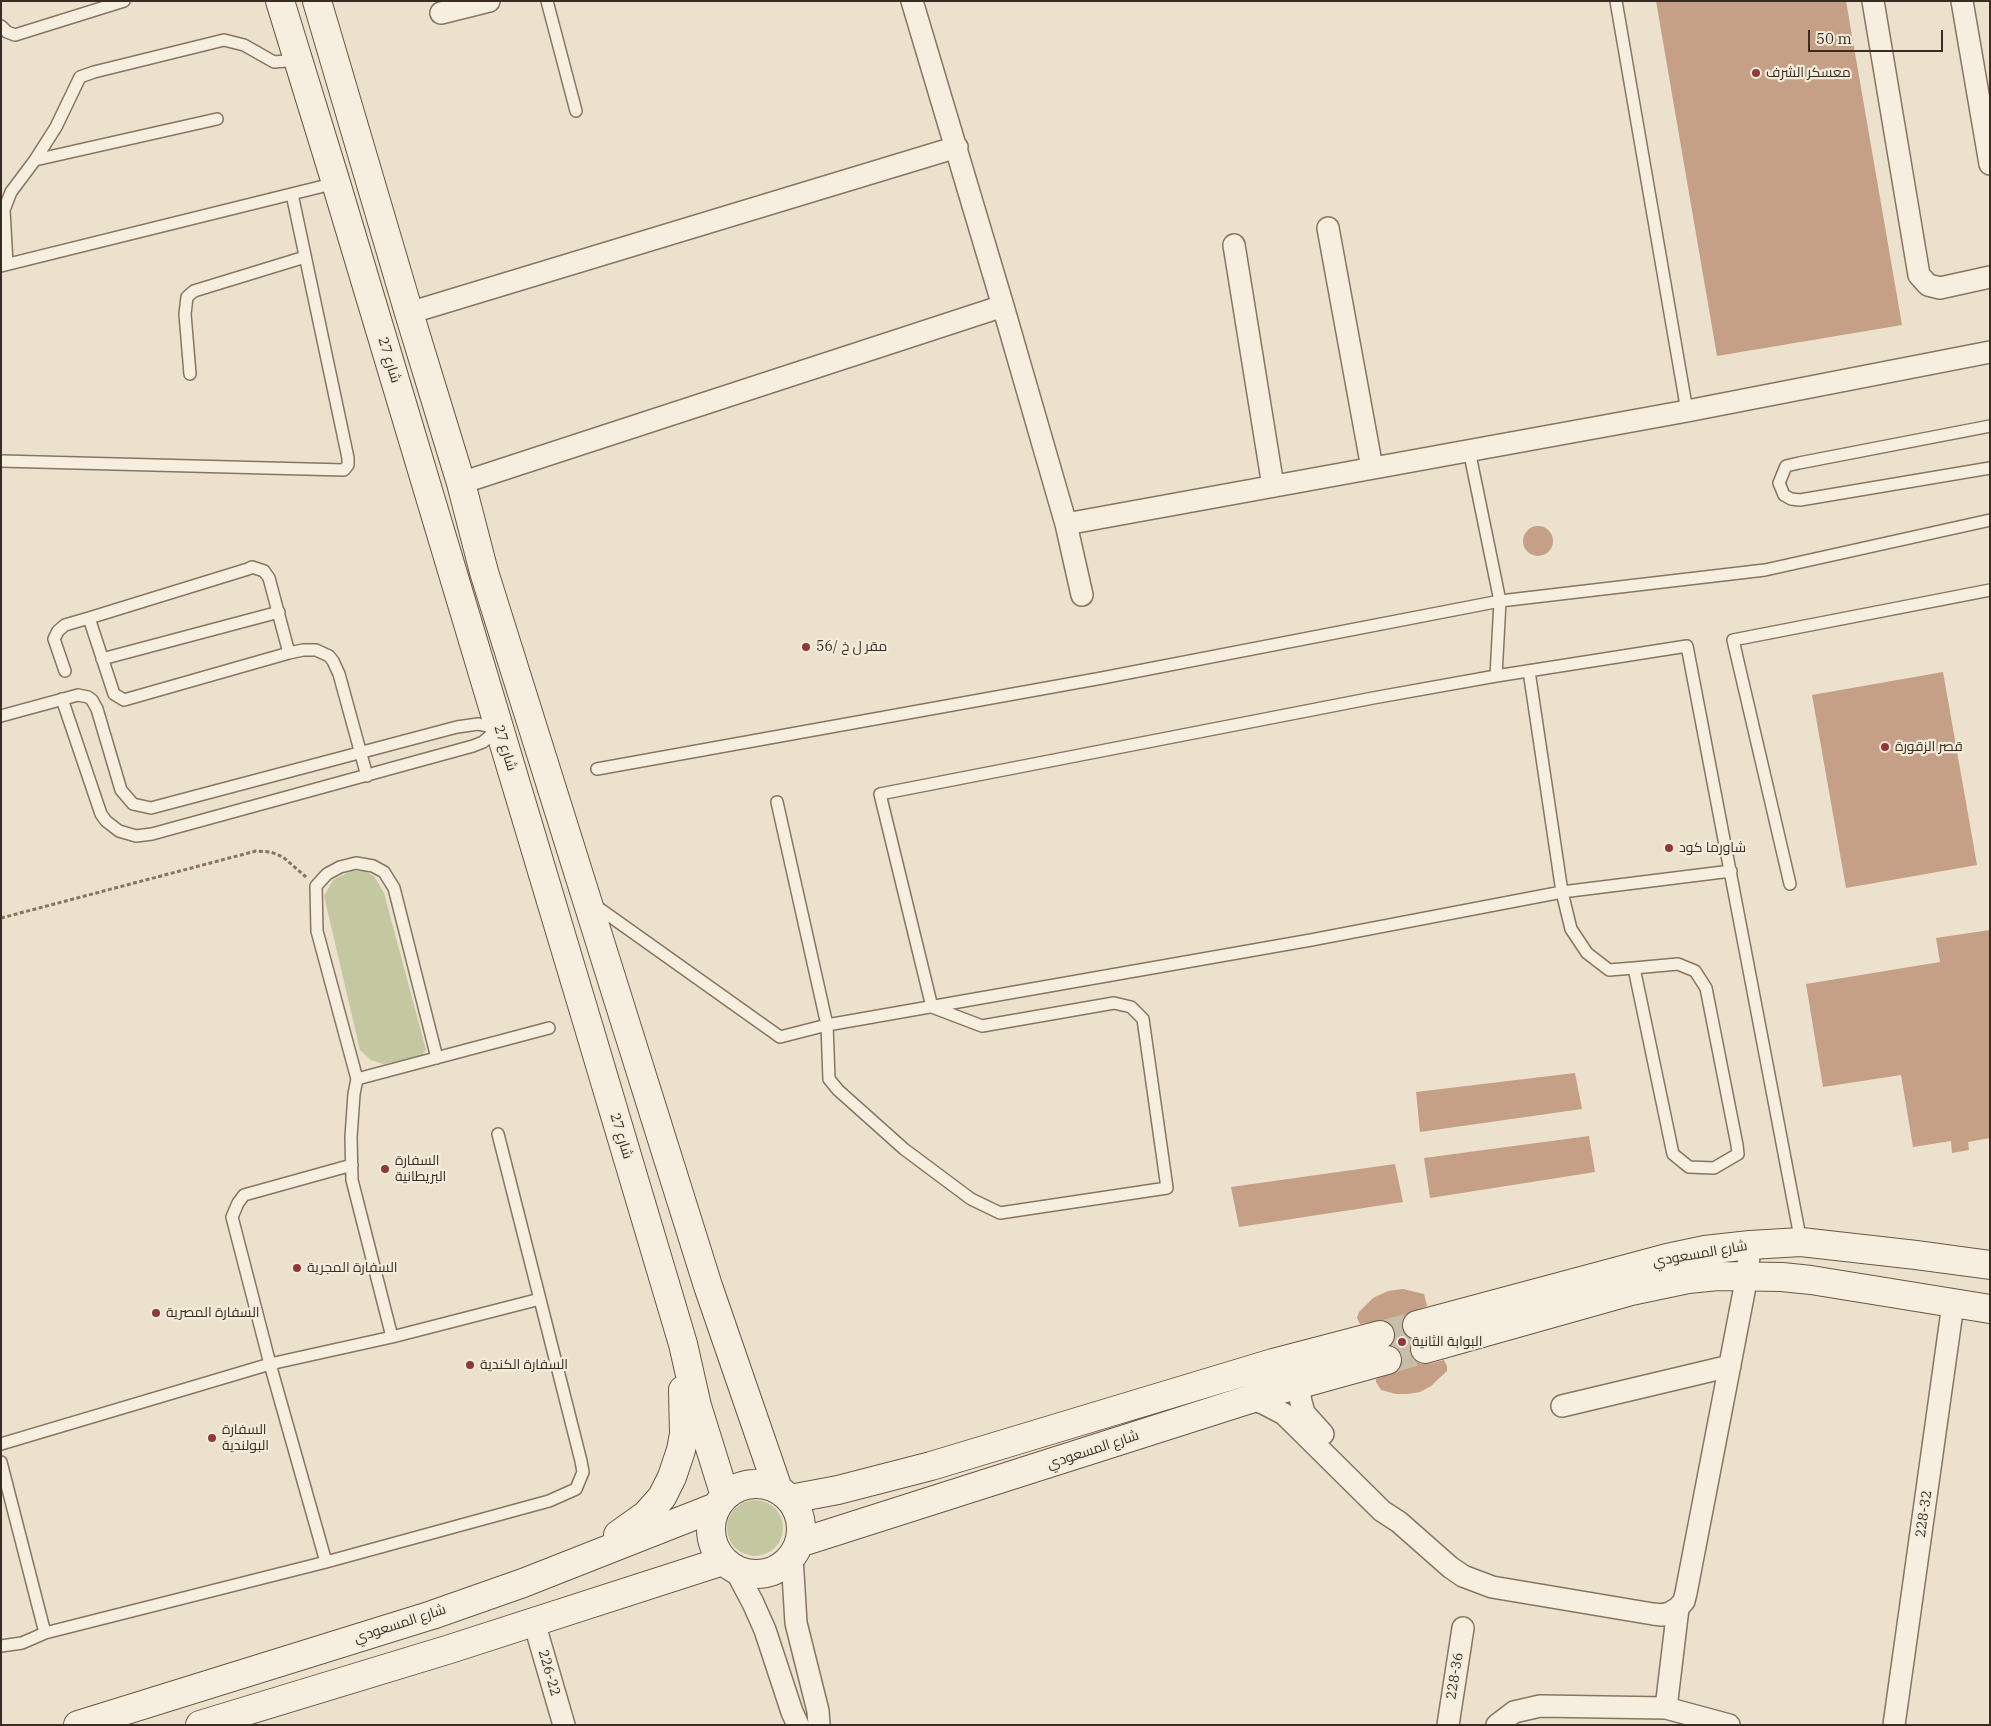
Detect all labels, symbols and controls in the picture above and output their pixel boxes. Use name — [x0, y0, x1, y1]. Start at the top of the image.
scale bar — [1811, 20, 1946, 52]
text: 50 m — [1816, 29, 1852, 48]
place label: معسكر الشرف — [1766, 65, 1851, 81]
marker: معسكر الشرف — [1750, 67, 1762, 79]
street label: شارع 27 — [374, 335, 404, 385]
place label: مقر ل خ /56 — [816, 639, 887, 655]
marker: مقر ل خ /56 — [800, 641, 812, 653]
street label: شارع 27 — [490, 723, 520, 773]
place label: قصر الزقورة — [1895, 739, 1963, 755]
marker: قصر الزقورة — [1879, 741, 1891, 753]
place label: شاورما كود — [1679, 840, 1746, 856]
marker: شاورما كود — [1663, 842, 1675, 854]
street label: شارع 27 — [606, 1111, 636, 1161]
place label: السفارة البريطانية — [395, 1153, 446, 1186]
marker: السفارة البريطانية — [379, 1163, 391, 1175]
street label: شارع المسعودي — [1651, 1237, 1749, 1271]
place label: السفارة المجرية — [307, 1260, 397, 1276]
marker: السفارة المجرية — [291, 1262, 303, 1274]
place label: السفارة المصرية — [166, 1305, 260, 1321]
marker: السفارة المصرية — [150, 1307, 162, 1319]
place label: البوابة الثانية — [1412, 1334, 1482, 1350]
marker: البوابة الثانية — [1396, 1336, 1408, 1348]
place label: السفارة الكندية — [480, 1357, 568, 1373]
marker: السفارة الكندية — [464, 1359, 476, 1371]
place label: السفارة البولندية — [222, 1422, 269, 1454]
street label: شارع المسعودي — [1045, 1427, 1141, 1473]
marker: السفارة البولندية — [206, 1432, 218, 1444]
street label: 228-32 — [1912, 1489, 1936, 1539]
street label: شارع المسعودي — [352, 1601, 448, 1647]
street label: 226-22 — [534, 1648, 564, 1698]
street label: 228-36 — [1443, 1651, 1467, 1701]

